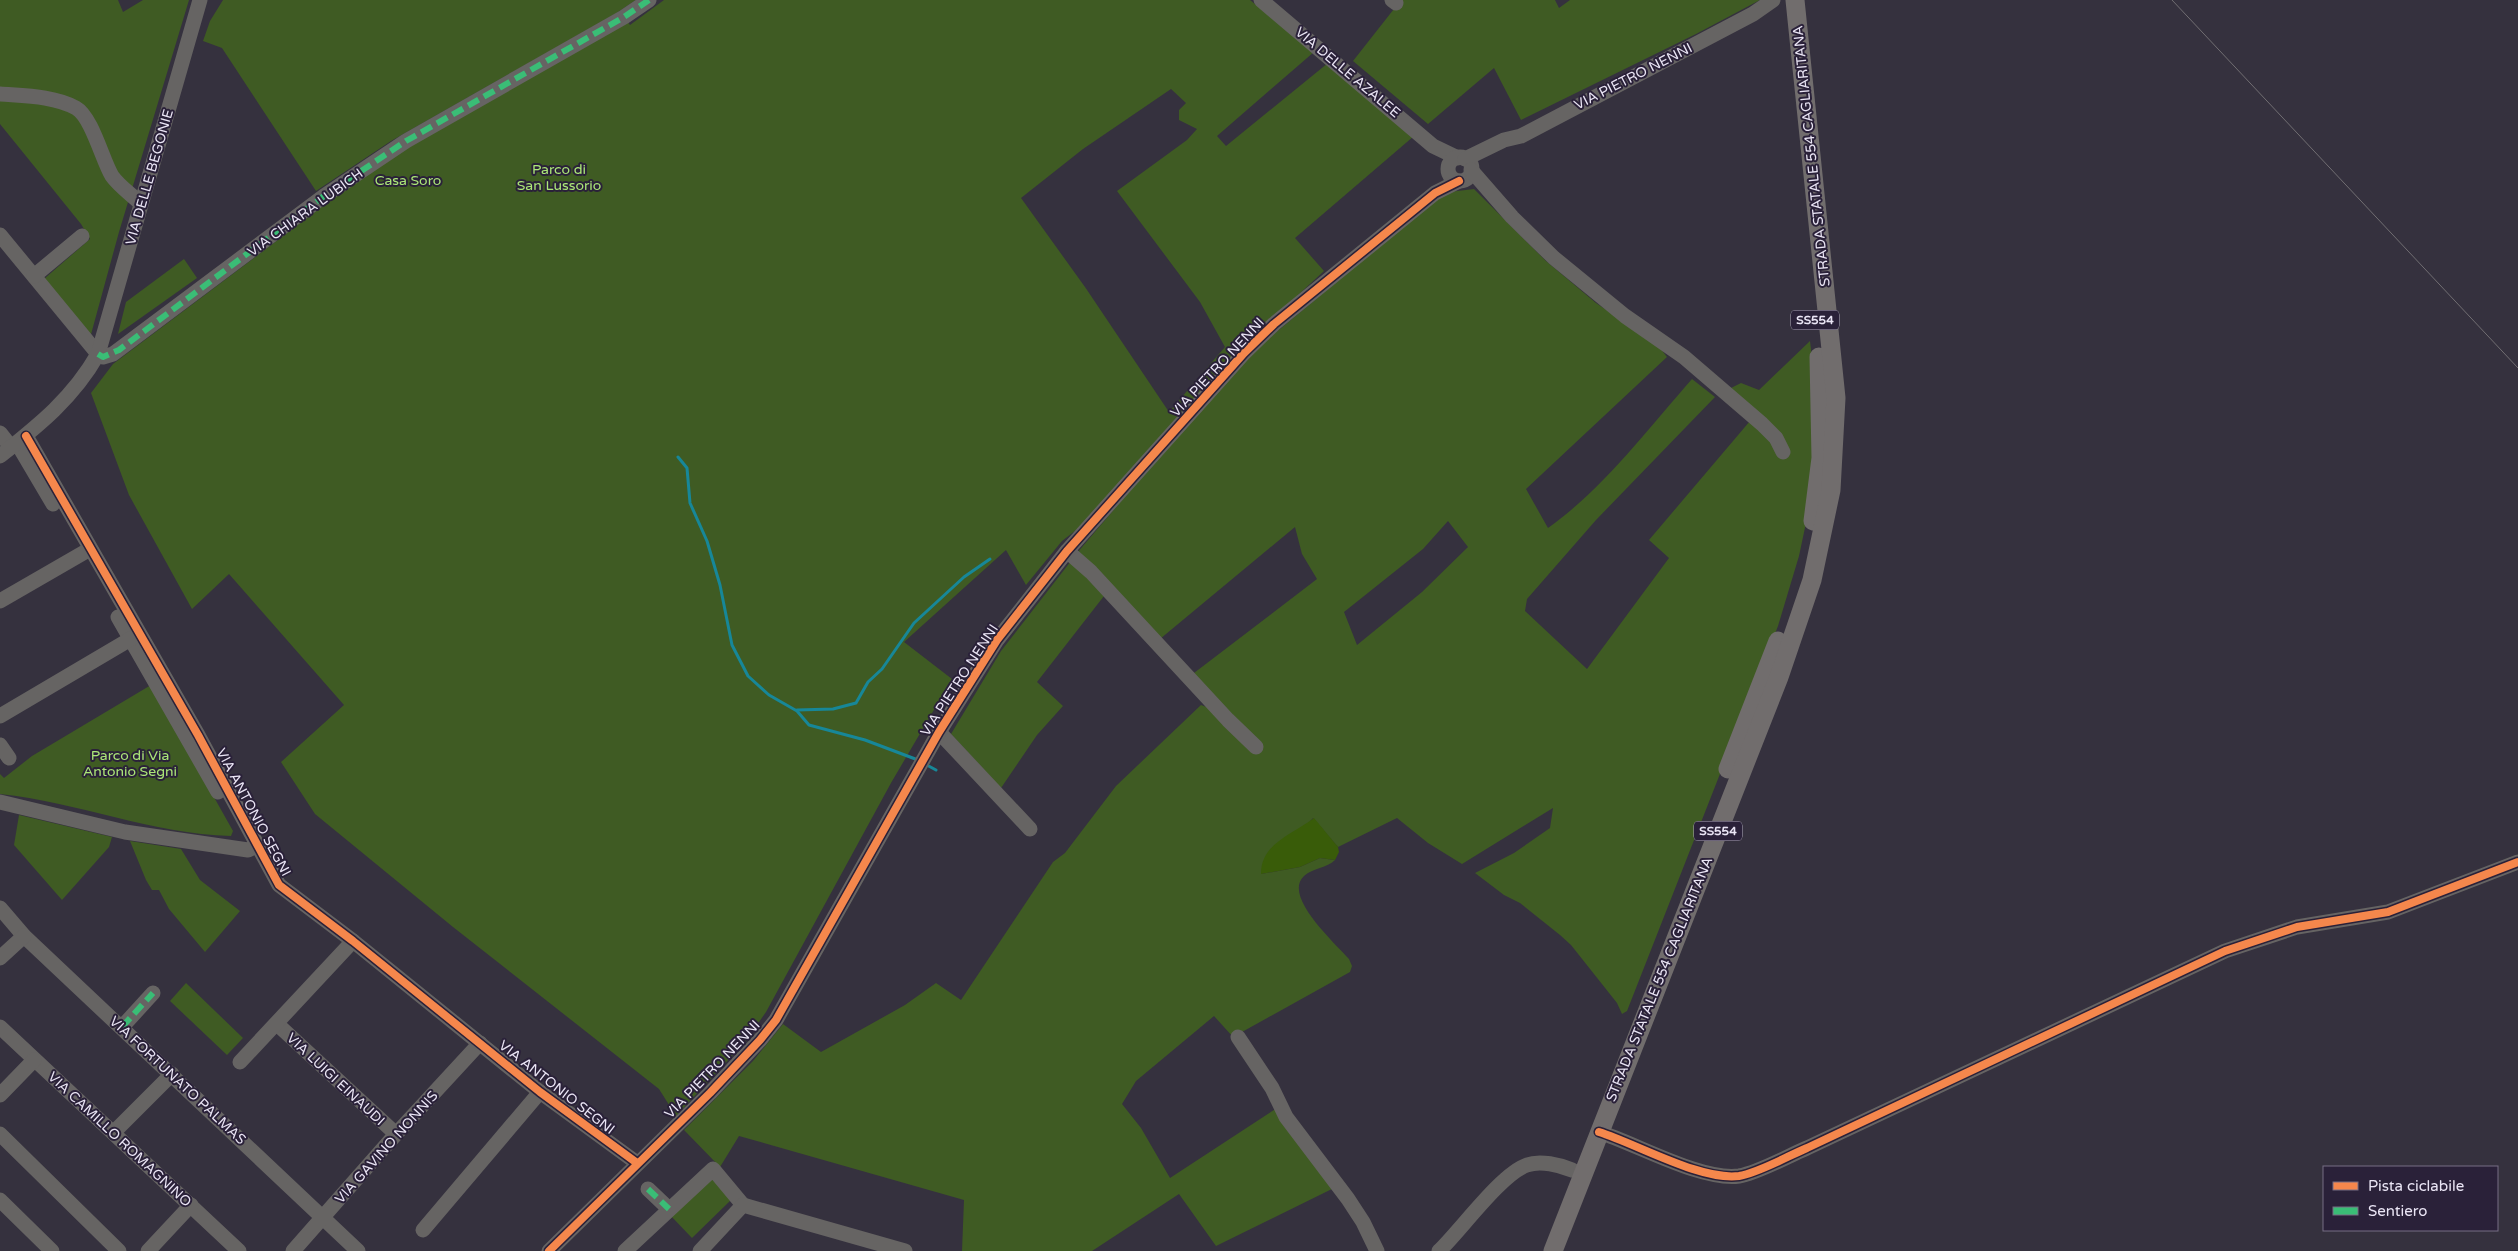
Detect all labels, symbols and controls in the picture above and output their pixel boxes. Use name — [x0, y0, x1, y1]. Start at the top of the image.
street label: VIA DELLE AZALEE — [1292, 24, 1404, 121]
street label: STRADA STATALE 554 CAGLIARITANA — [1789, 25, 1834, 287]
street label: VIA PIETRO NENNI — [1571, 39, 1695, 114]
street label: VIA DELLE BEGONIE — [122, 107, 177, 247]
park label: Parco di San Lussorio — [517, 161, 601, 194]
street label: VIA CHIARA LUBICH — [244, 165, 367, 260]
park label: Casa Soro — [375, 172, 441, 189]
road number: SS554 — [1791, 310, 1839, 330]
street label: VIA PIETRO NENNI — [1167, 314, 1268, 421]
street label: VIA PIETRO NENNI — [917, 621, 1002, 740]
street label: VIA ANTONIO SEGNI — [213, 745, 295, 879]
park label: Parco di Via Antonio Segni — [83, 747, 177, 780]
road number: SS554 — [1694, 821, 1742, 840]
street label: STRADA STATALE 554 CAGLIARITANA — [1602, 854, 1716, 1104]
street label: VIA FORTUNATO PALMAS — [106, 1013, 250, 1148]
street label: VIA PIETRO NENNI — [661, 1017, 764, 1122]
street label: VIA LUIGI EINAUDI — [283, 1030, 388, 1129]
street label: VIA ANTONIO SEGNI — [495, 1037, 618, 1138]
street label: VIA CAMILLO ROMAGNINO — [44, 1068, 195, 1210]
street label: VIA GAVINO NONNIS — [331, 1087, 442, 1207]
legend — [2323, 1166, 2498, 1231]
text: Pista ciclabile — [2368, 1177, 2464, 1195]
text: Sentiero — [2368, 1202, 2427, 1220]

